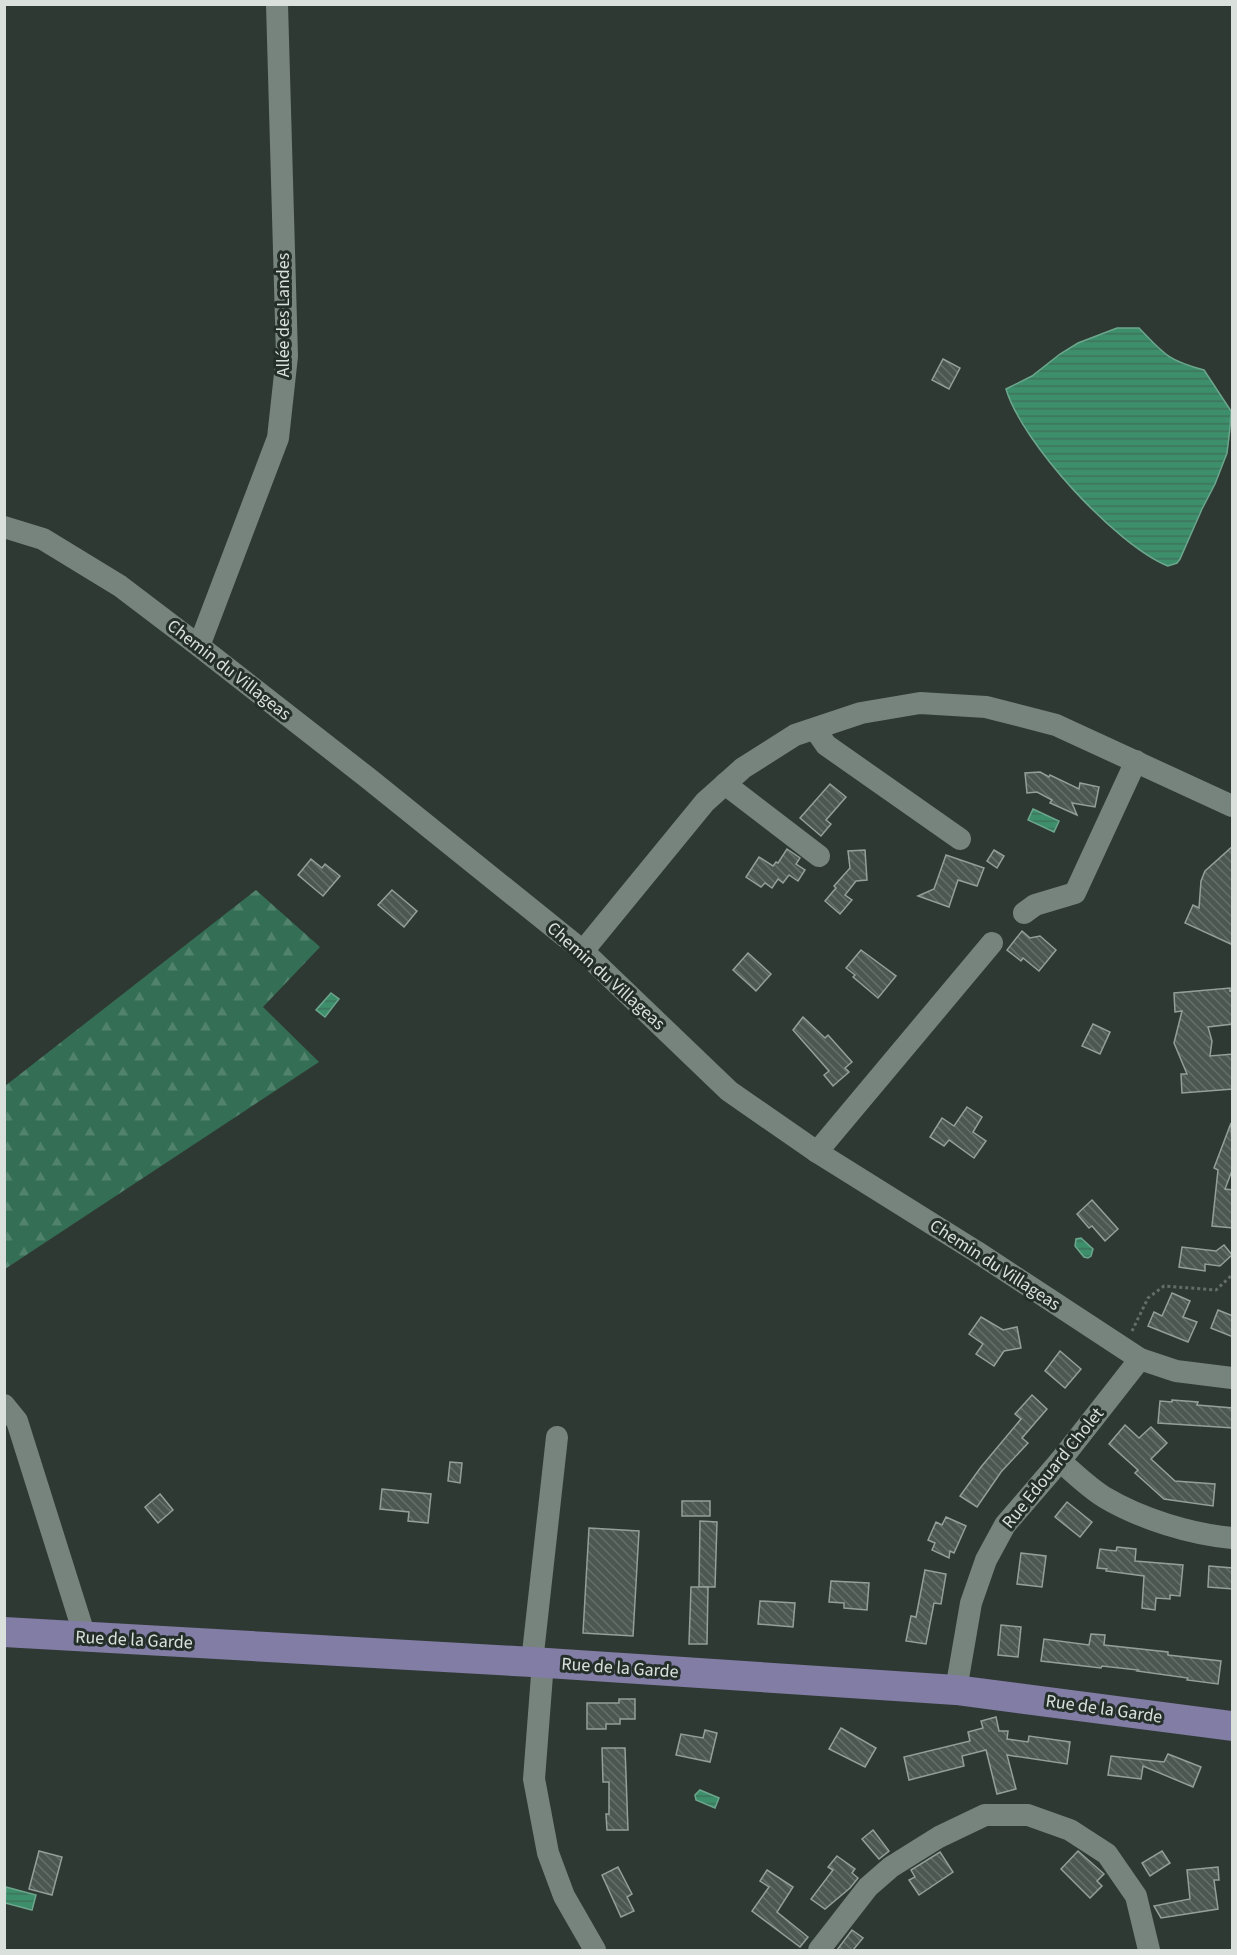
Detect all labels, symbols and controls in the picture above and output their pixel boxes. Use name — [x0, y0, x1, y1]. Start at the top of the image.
street label: Allée des Landes — [271, 253, 296, 377]
street label: Chemin du Villageas — [162, 614, 296, 726]
street label: Chemin du Villageas — [541, 916, 671, 1036]
street label: Chemin du Villageas — [925, 1213, 1065, 1317]
street label: Rue Edouard Cholet — [996, 1402, 1110, 1534]
street label: Rue de la Garde — [75, 1624, 193, 1656]
street label: Rue de la Garde — [561, 1651, 680, 1685]
street label: Rue de la Garde — [1044, 1688, 1164, 1730]

